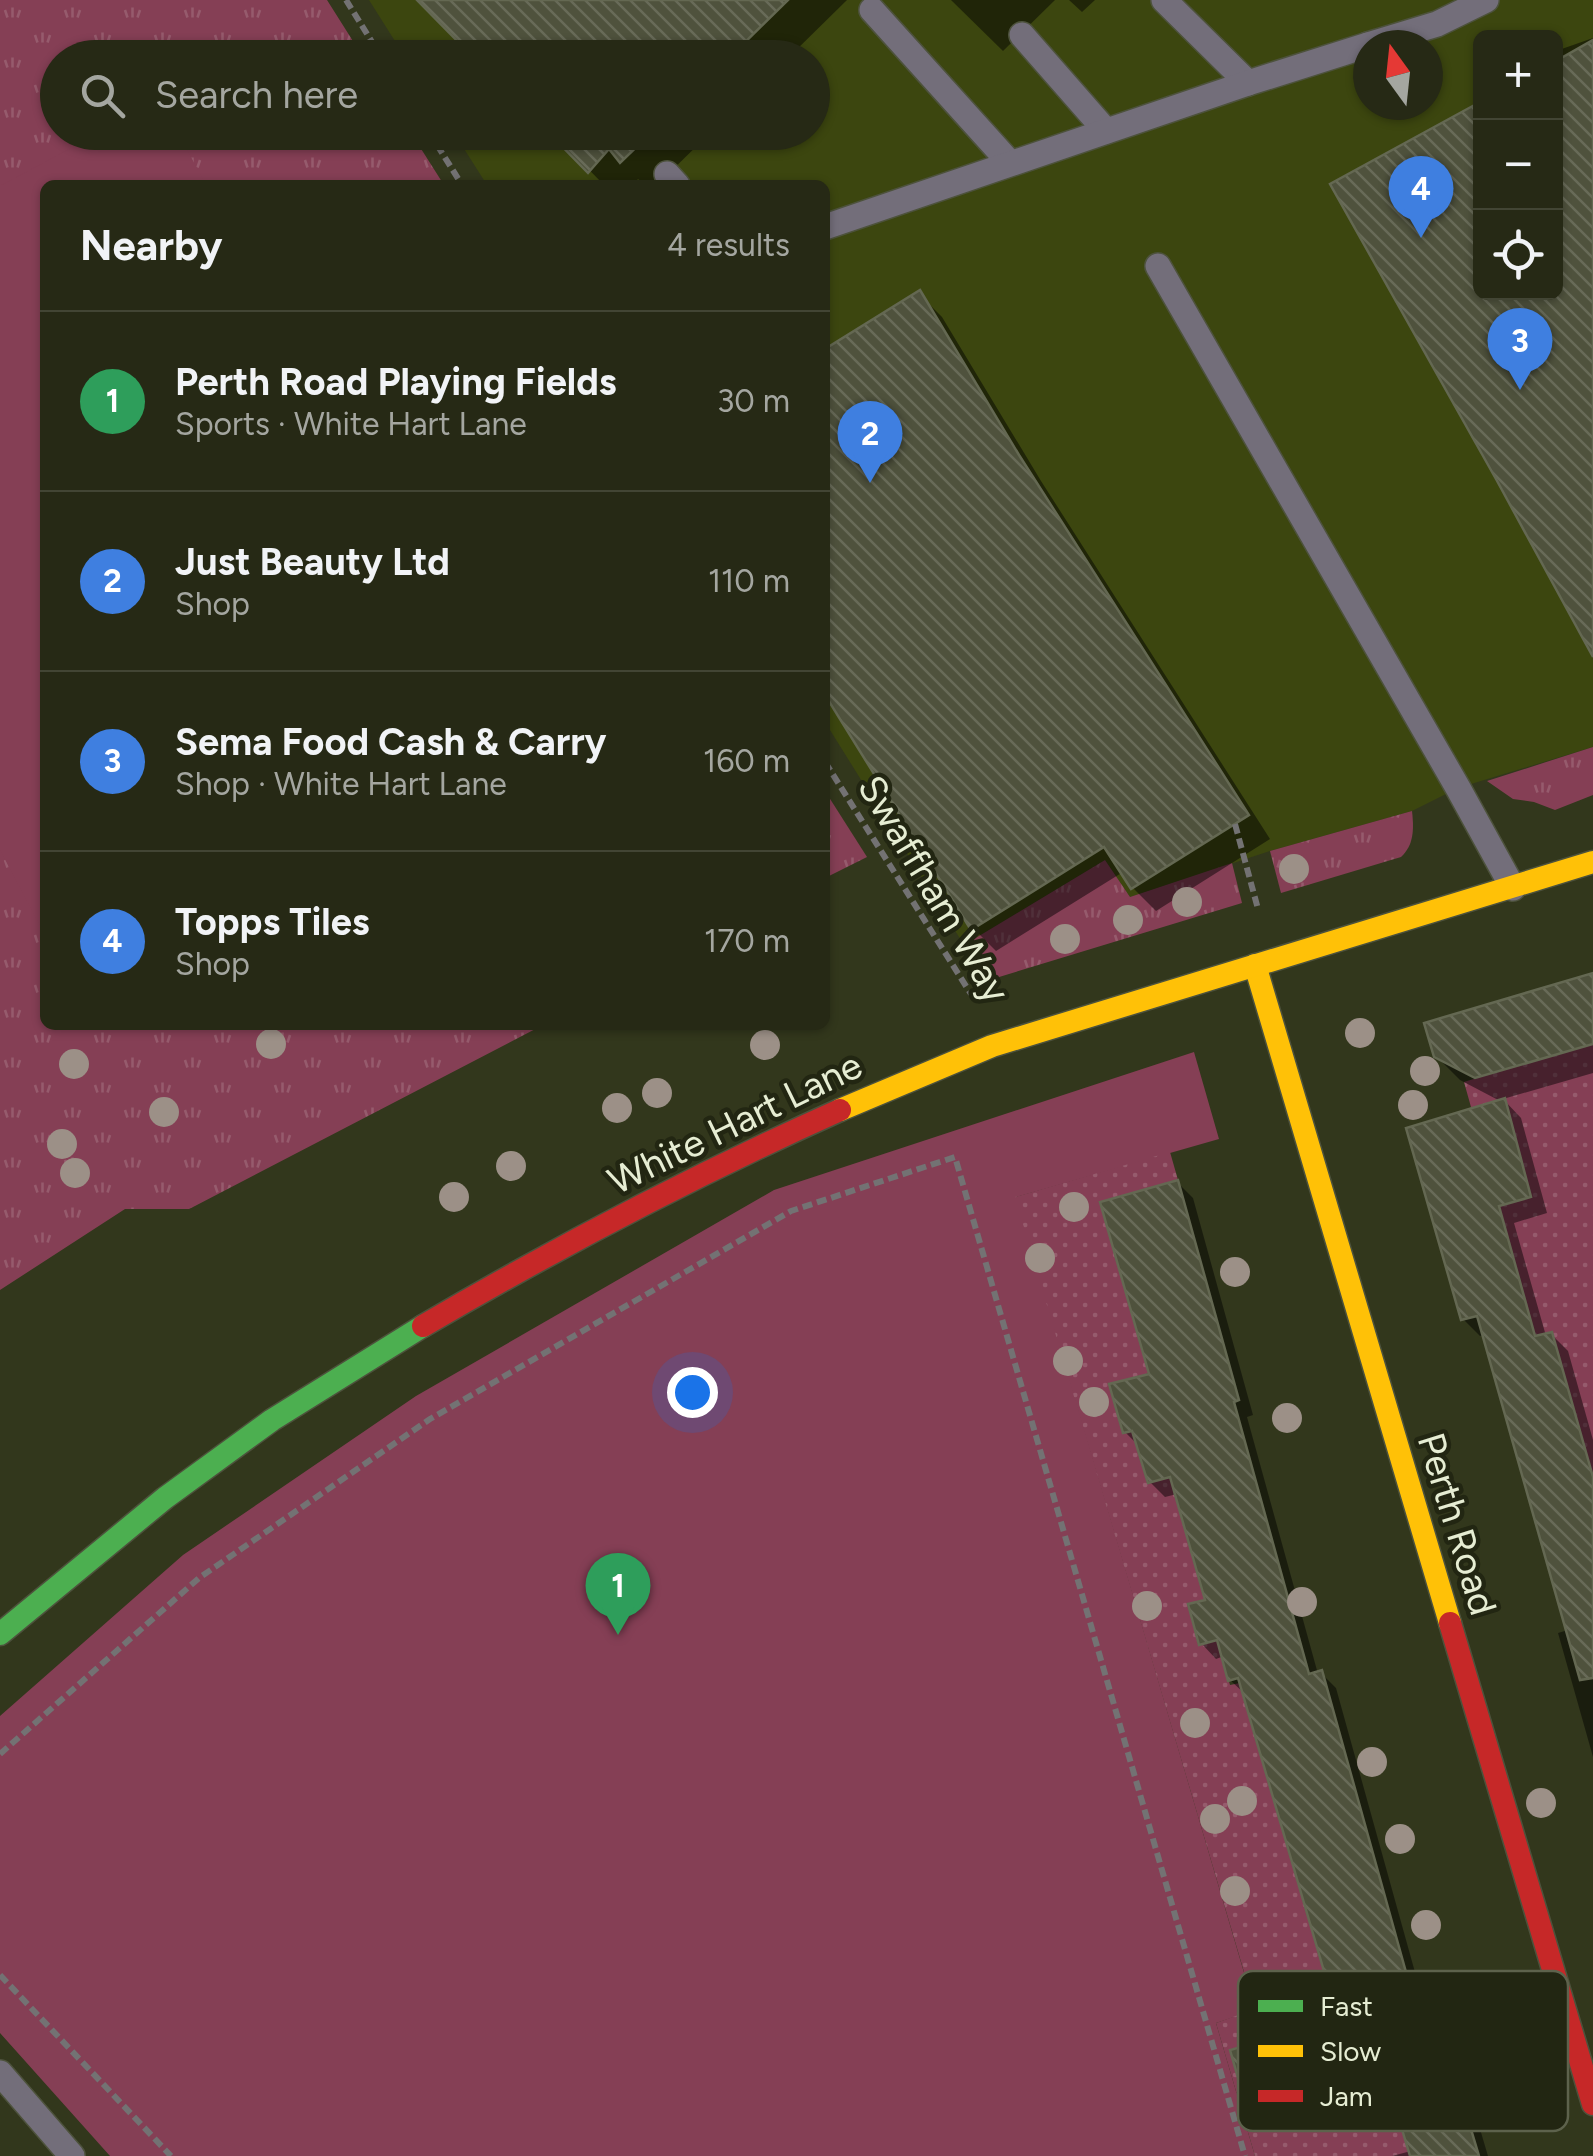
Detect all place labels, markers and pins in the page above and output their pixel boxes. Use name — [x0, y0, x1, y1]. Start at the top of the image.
pin: 4 — [1388, 156, 1454, 238]
pin: 3 — [1488, 308, 1552, 390]
pin: 2 — [838, 400, 902, 483]
pin: 1 — [586, 1552, 650, 1635]

